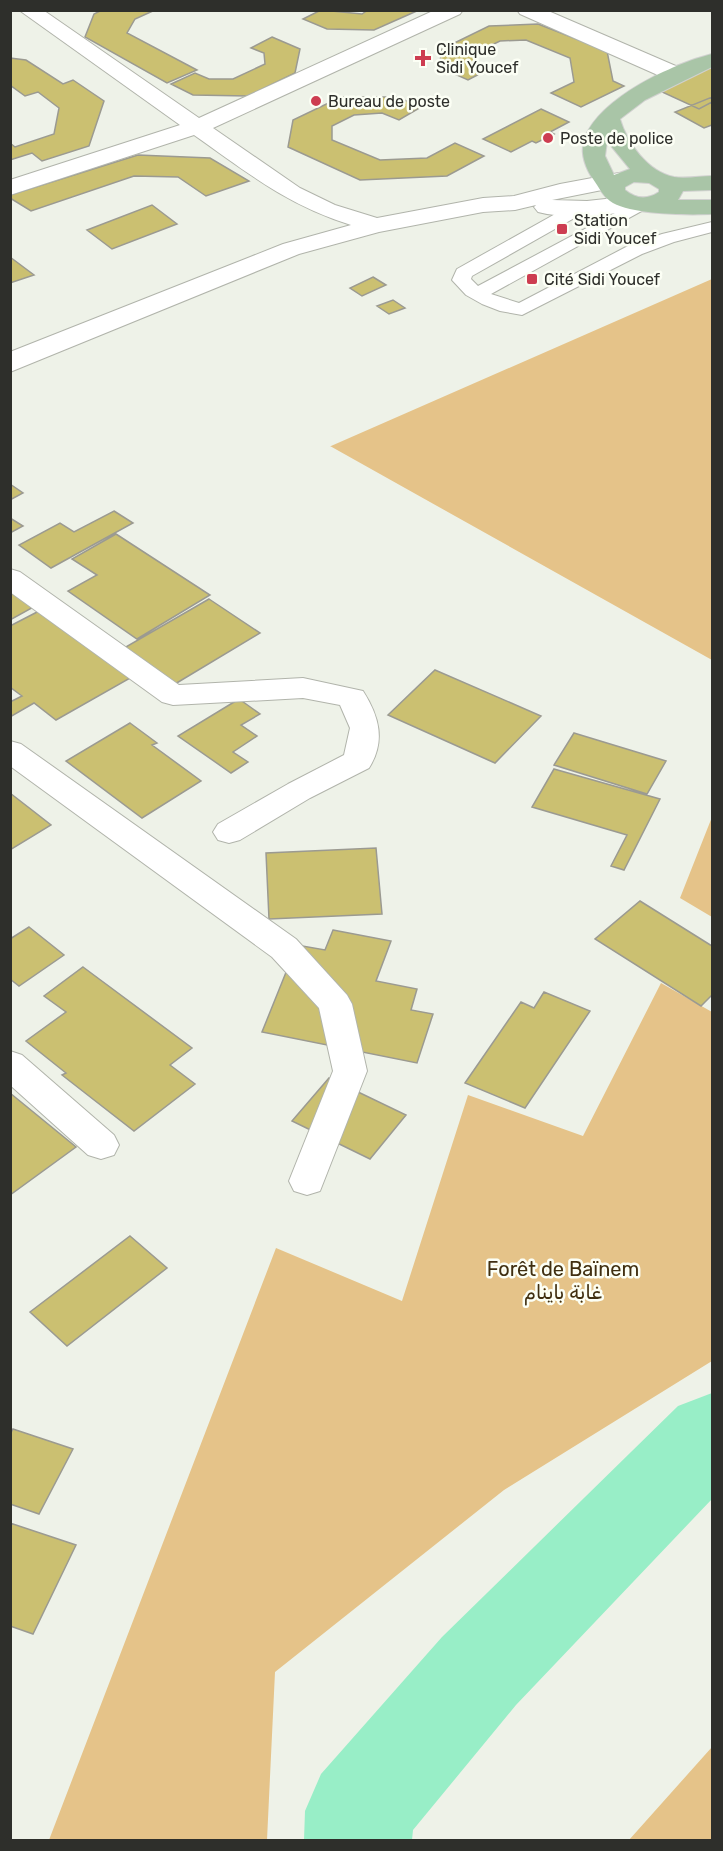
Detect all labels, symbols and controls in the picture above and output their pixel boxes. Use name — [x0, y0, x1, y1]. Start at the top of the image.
place label: Clinique Sidi Youcef — [436, 40, 519, 77]
marker: Clinique Sidi Youcef — [414, 49, 432, 67]
place label: Bureau de poste — [328, 92, 450, 111]
marker: Bureau de poste — [309, 94, 323, 108]
place label: Poste de police — [560, 129, 673, 148]
marker: Poste de police — [541, 131, 555, 145]
place label: Station Sidi Youcef — [574, 211, 657, 248]
marker: Station Sidi Youcef — [555, 222, 569, 236]
place label: Cité Sidi Youcef — [544, 270, 661, 289]
marker: Cité Sidi Youcef — [525, 272, 539, 286]
park label: Forêt de Baïnem غابة باينام — [487, 1257, 639, 1306]

